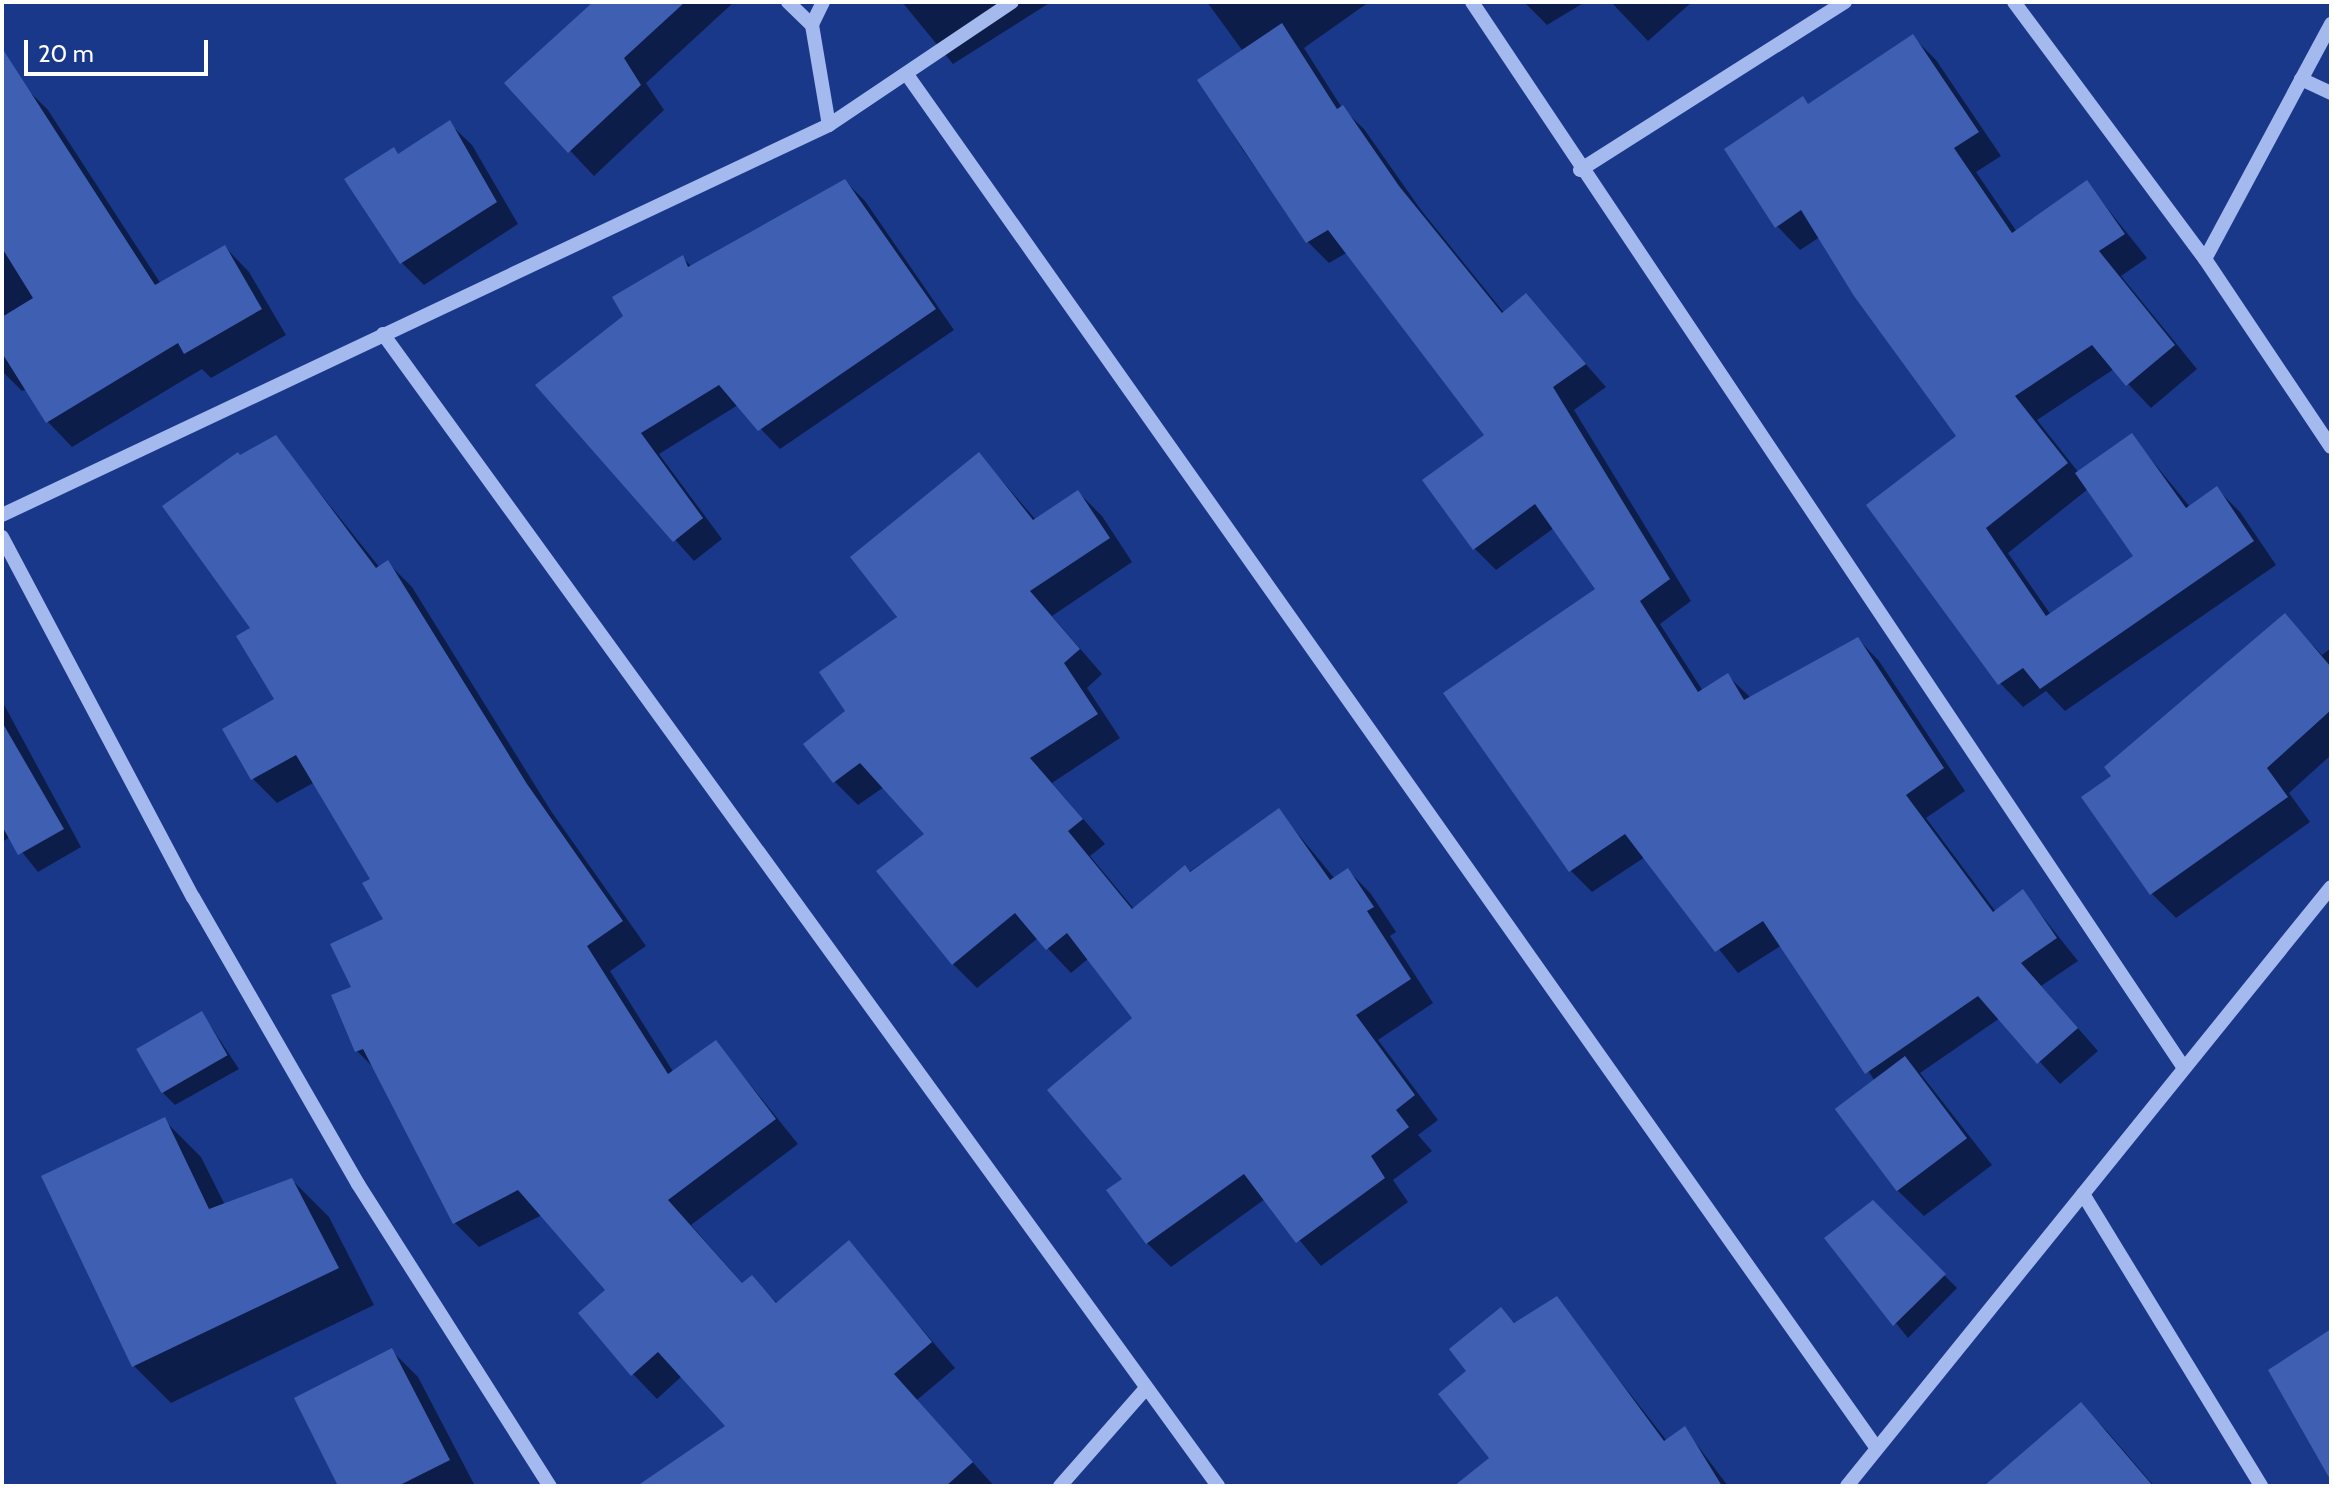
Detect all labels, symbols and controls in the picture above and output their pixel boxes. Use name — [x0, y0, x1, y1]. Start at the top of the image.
scale bar — [28, 24, 212, 74]
text: 20 m — [38, 39, 94, 68]

